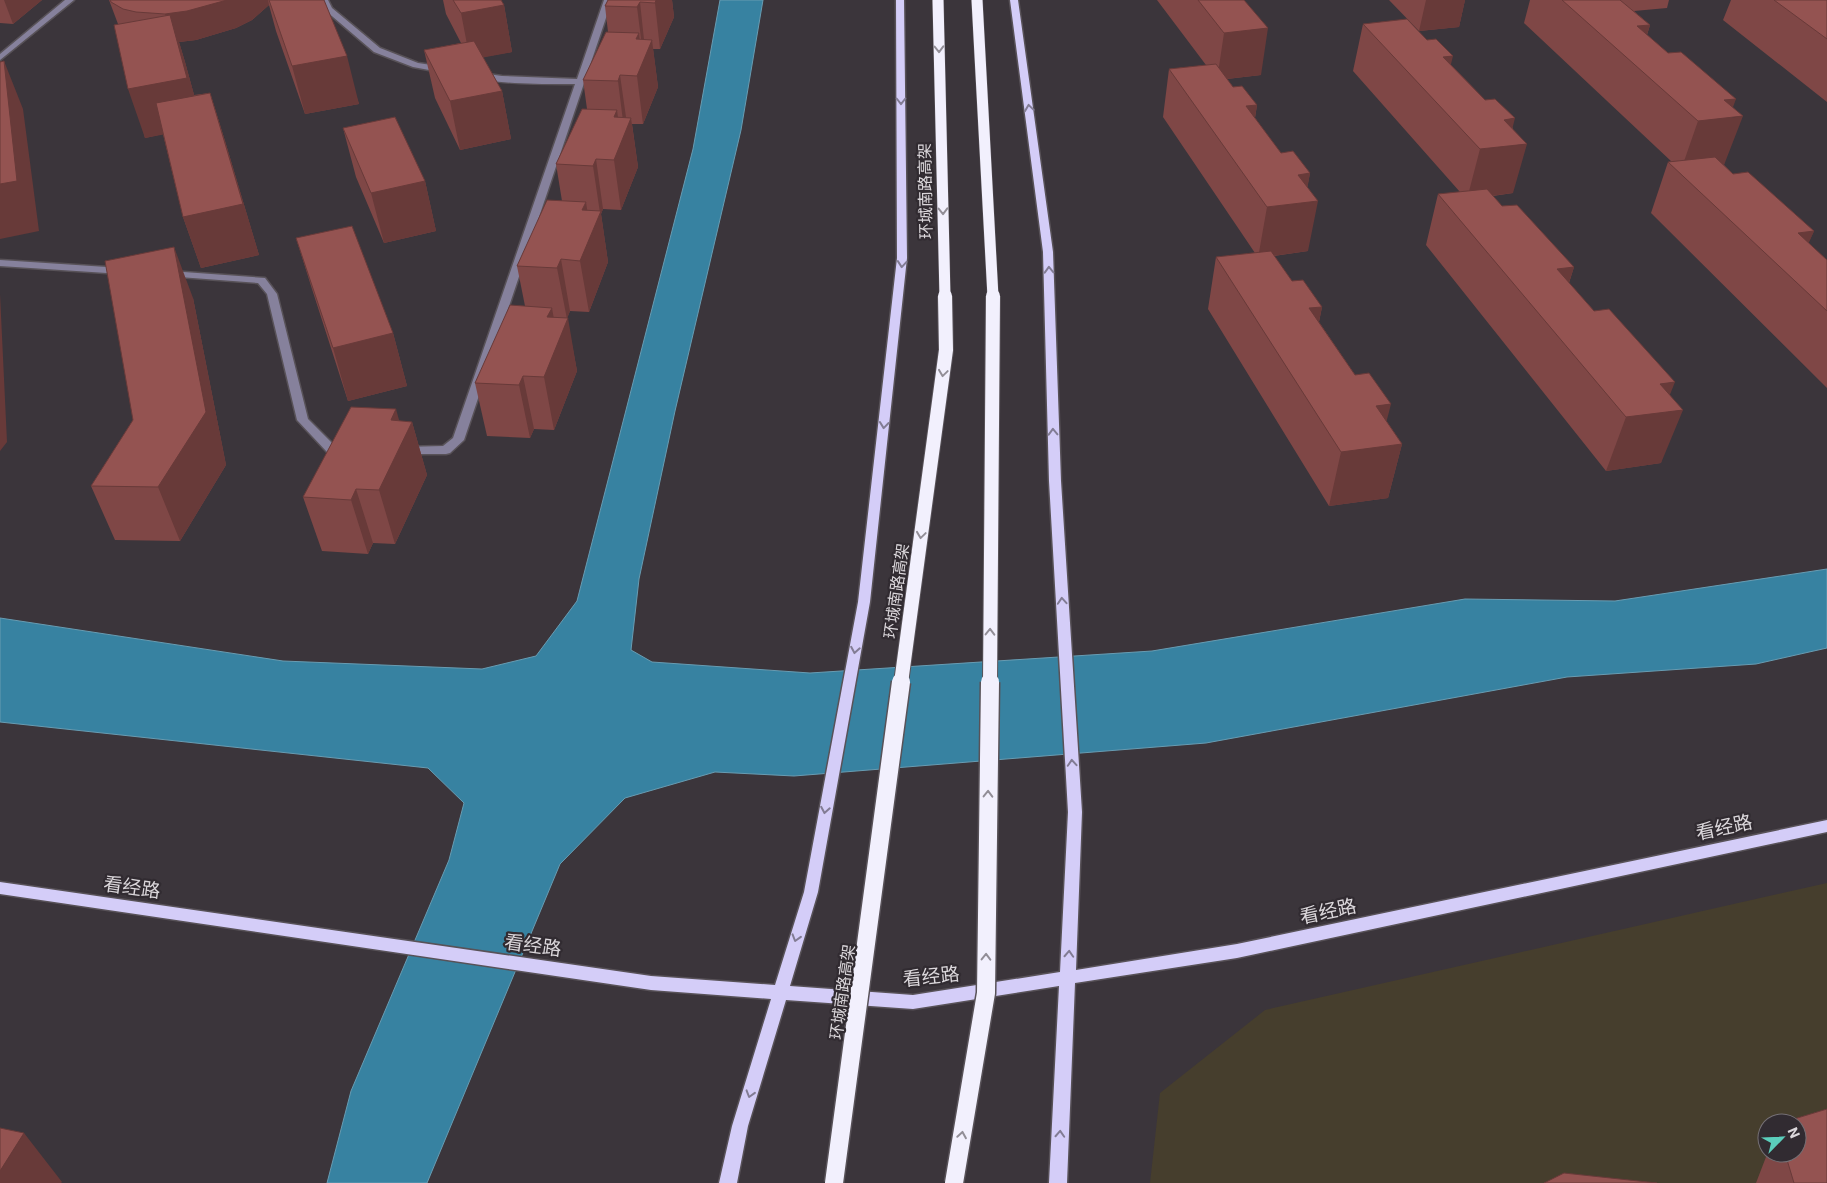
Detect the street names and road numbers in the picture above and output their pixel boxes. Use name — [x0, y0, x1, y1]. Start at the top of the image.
street label: 环城南路高架 — [915, 143, 936, 239]
street label: 环城南路高架 — [880, 542, 913, 640]
street label: 看经路 — [1694, 810, 1754, 845]
street label: 看经路 — [102, 872, 162, 903]
street label: 看经路 — [1298, 894, 1358, 929]
street label: 看经路 — [503, 930, 563, 961]
street label: 环城南路高架 — [826, 943, 859, 1041]
street label: 看经路 — [901, 962, 961, 991]

